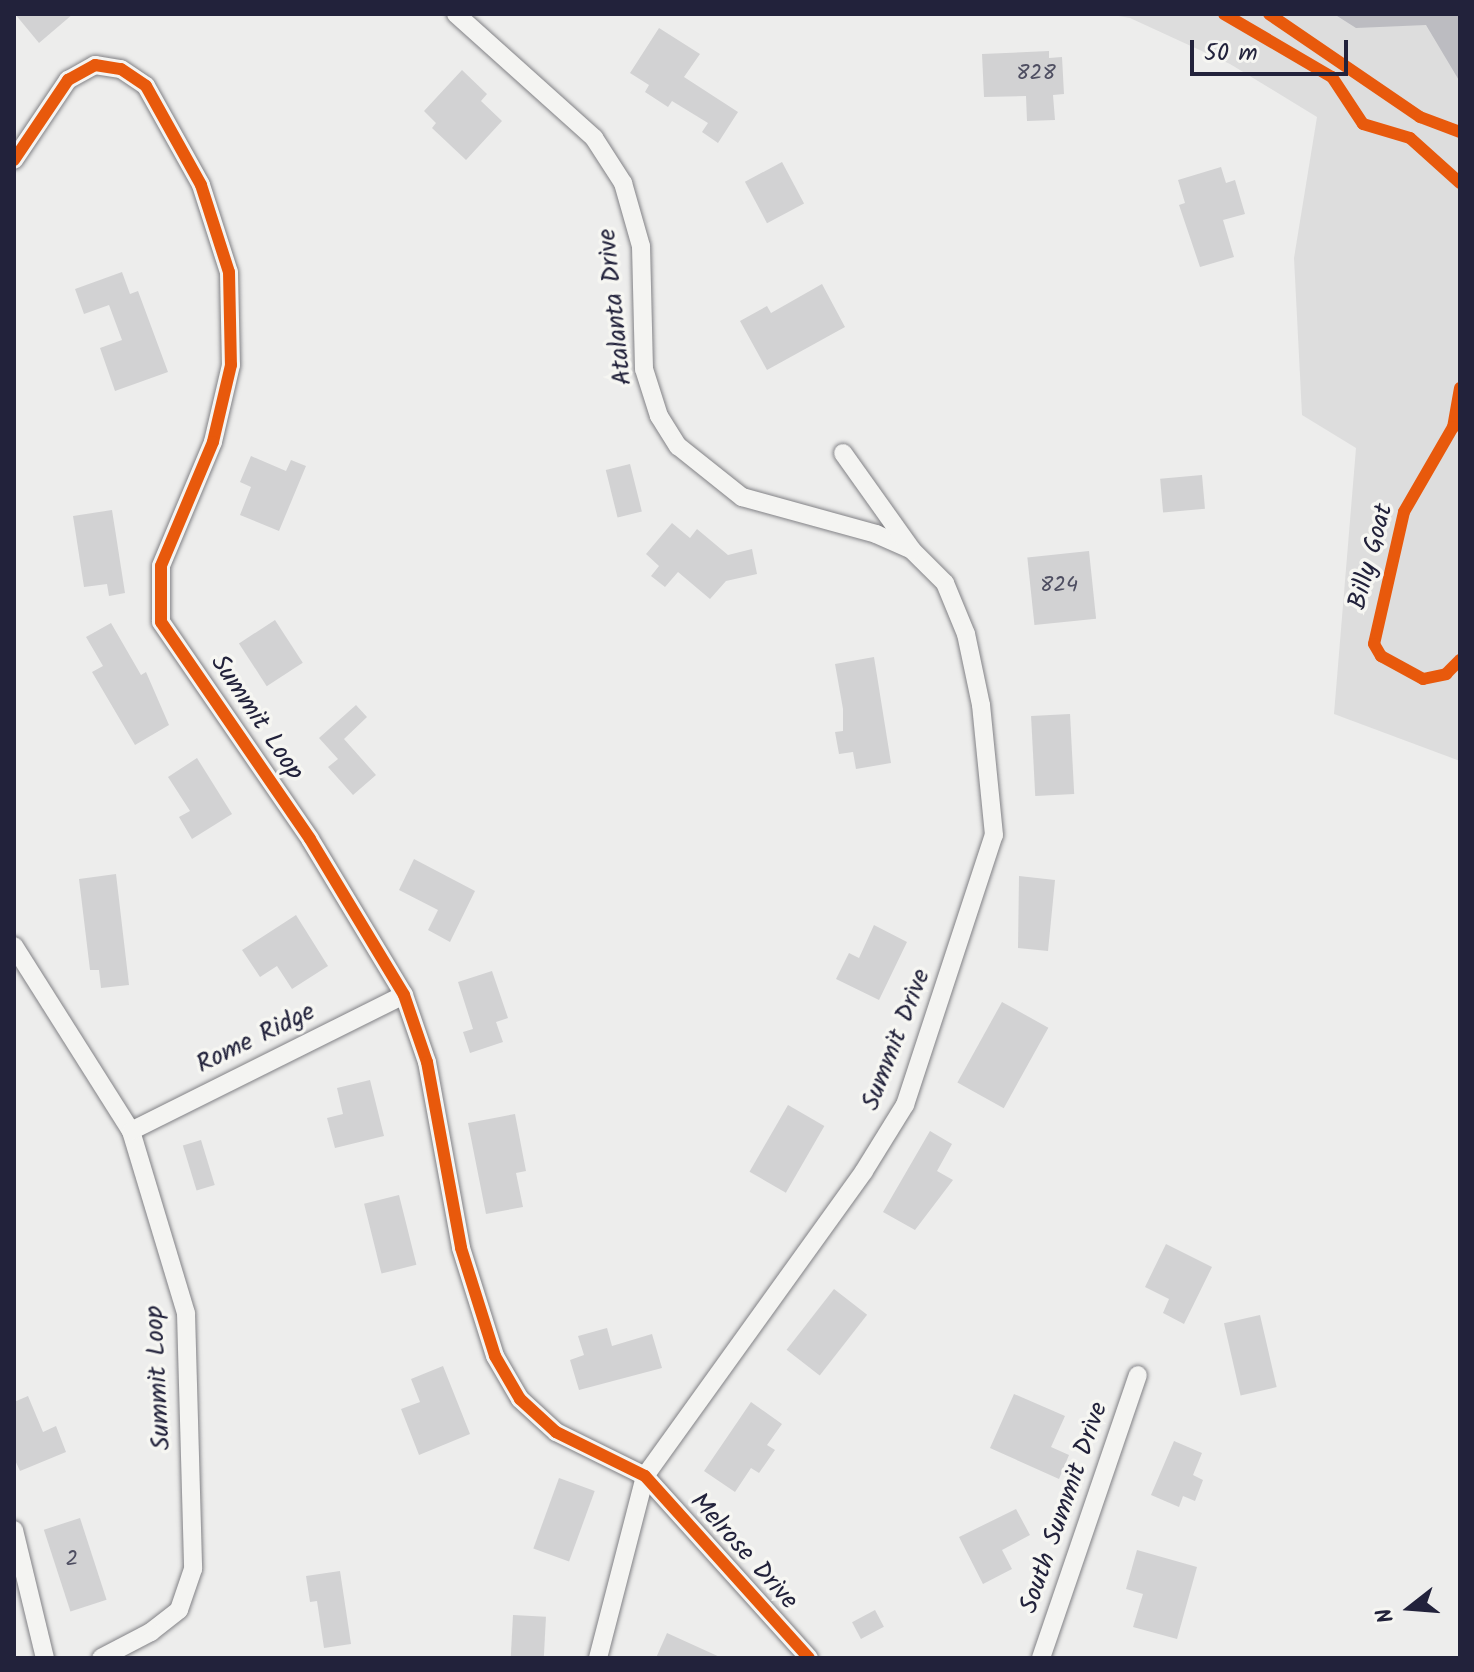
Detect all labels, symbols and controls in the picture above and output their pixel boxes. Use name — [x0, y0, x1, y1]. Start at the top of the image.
scale bar — [1194, 24, 1352, 74]
text: 50 m — [1204, 34, 1258, 73]
house number: 828 — [1016, 61, 1056, 87]
street label: Atalanta Drive — [592, 227, 640, 387]
street label: Billy Goat — [1343, 501, 1401, 613]
house number: 824 — [1040, 573, 1078, 599]
street label: Summit Loop — [203, 649, 309, 787]
street label: Summit Drive — [856, 965, 938, 1115]
street label: Rome Ridge — [192, 997, 320, 1081]
street label: Summit Loop — [140, 1305, 178, 1451]
street label: South Summit Drive — [1014, 1398, 1116, 1618]
street label: Melrose Drive — [682, 1487, 804, 1617]
house number: 2 — [66, 1547, 78, 1573]
north arrow — [1370, 1568, 1450, 1648]
text: N — [1368, 1603, 1405, 1627]

